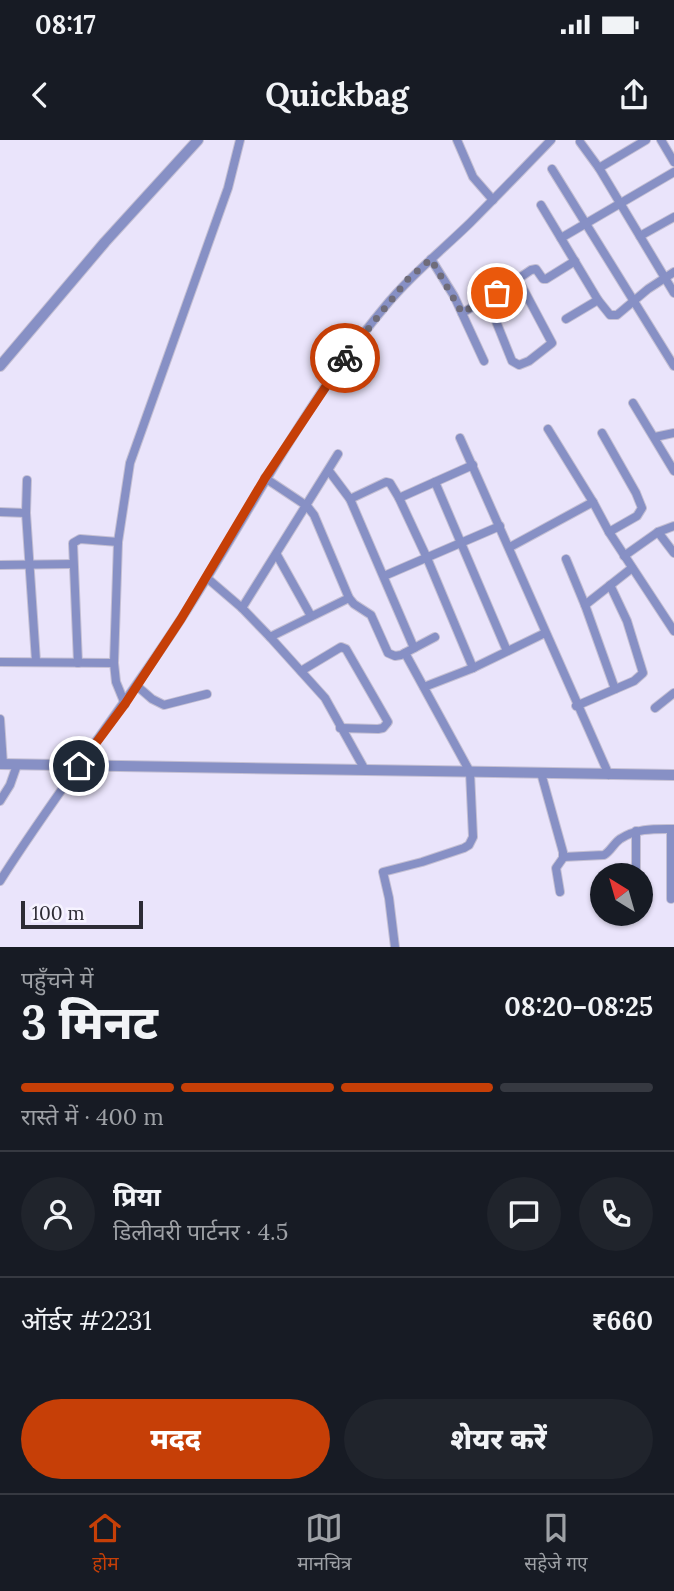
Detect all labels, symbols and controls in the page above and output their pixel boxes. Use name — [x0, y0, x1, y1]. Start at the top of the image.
text: 08:17 — [35, 8, 96, 41]
text: Quickbag — [265, 74, 409, 115]
icon: back — [21, 76, 59, 114]
icon: share — [615, 76, 653, 114]
pin — [467, 263, 527, 323]
icon: bag — [478, 274, 516, 312]
courier — [310, 323, 380, 393]
icon: bike — [326, 339, 364, 377]
pin — [49, 736, 109, 796]
icon: home — [60, 747, 98, 785]
north arrow — [590, 863, 653, 926]
map controls — [590, 863, 653, 926]
scale bar — [21, 898, 144, 930]
text: 100 m — [32, 901, 85, 925]
text: पहुँचने में — [21, 965, 93, 994]
text: 08:20–08:25 — [504, 990, 653, 1023]
text: 3 मिनट — [21, 993, 158, 1052]
text: रास्ते में · 400 m — [21, 1102, 164, 1131]
button: person — [21, 1177, 95, 1251]
button: chat — [487, 1177, 561, 1251]
button: phone — [579, 1177, 653, 1251]
text: प्रिया — [113, 1180, 161, 1213]
text: डिलीवरी पार्टनर · 4.5 — [113, 1217, 288, 1246]
text: ऑर्डर #2231 — [21, 1304, 152, 1337]
text: ₹660 — [592, 1304, 653, 1337]
button: मदद — [21, 1399, 330, 1479]
button: शेयर करें — [344, 1399, 653, 1479]
tab: होम — [86, 1509, 124, 1578]
tab: मानचित्र — [297, 1509, 352, 1578]
tab: सहेजे गए — [524, 1509, 588, 1578]

